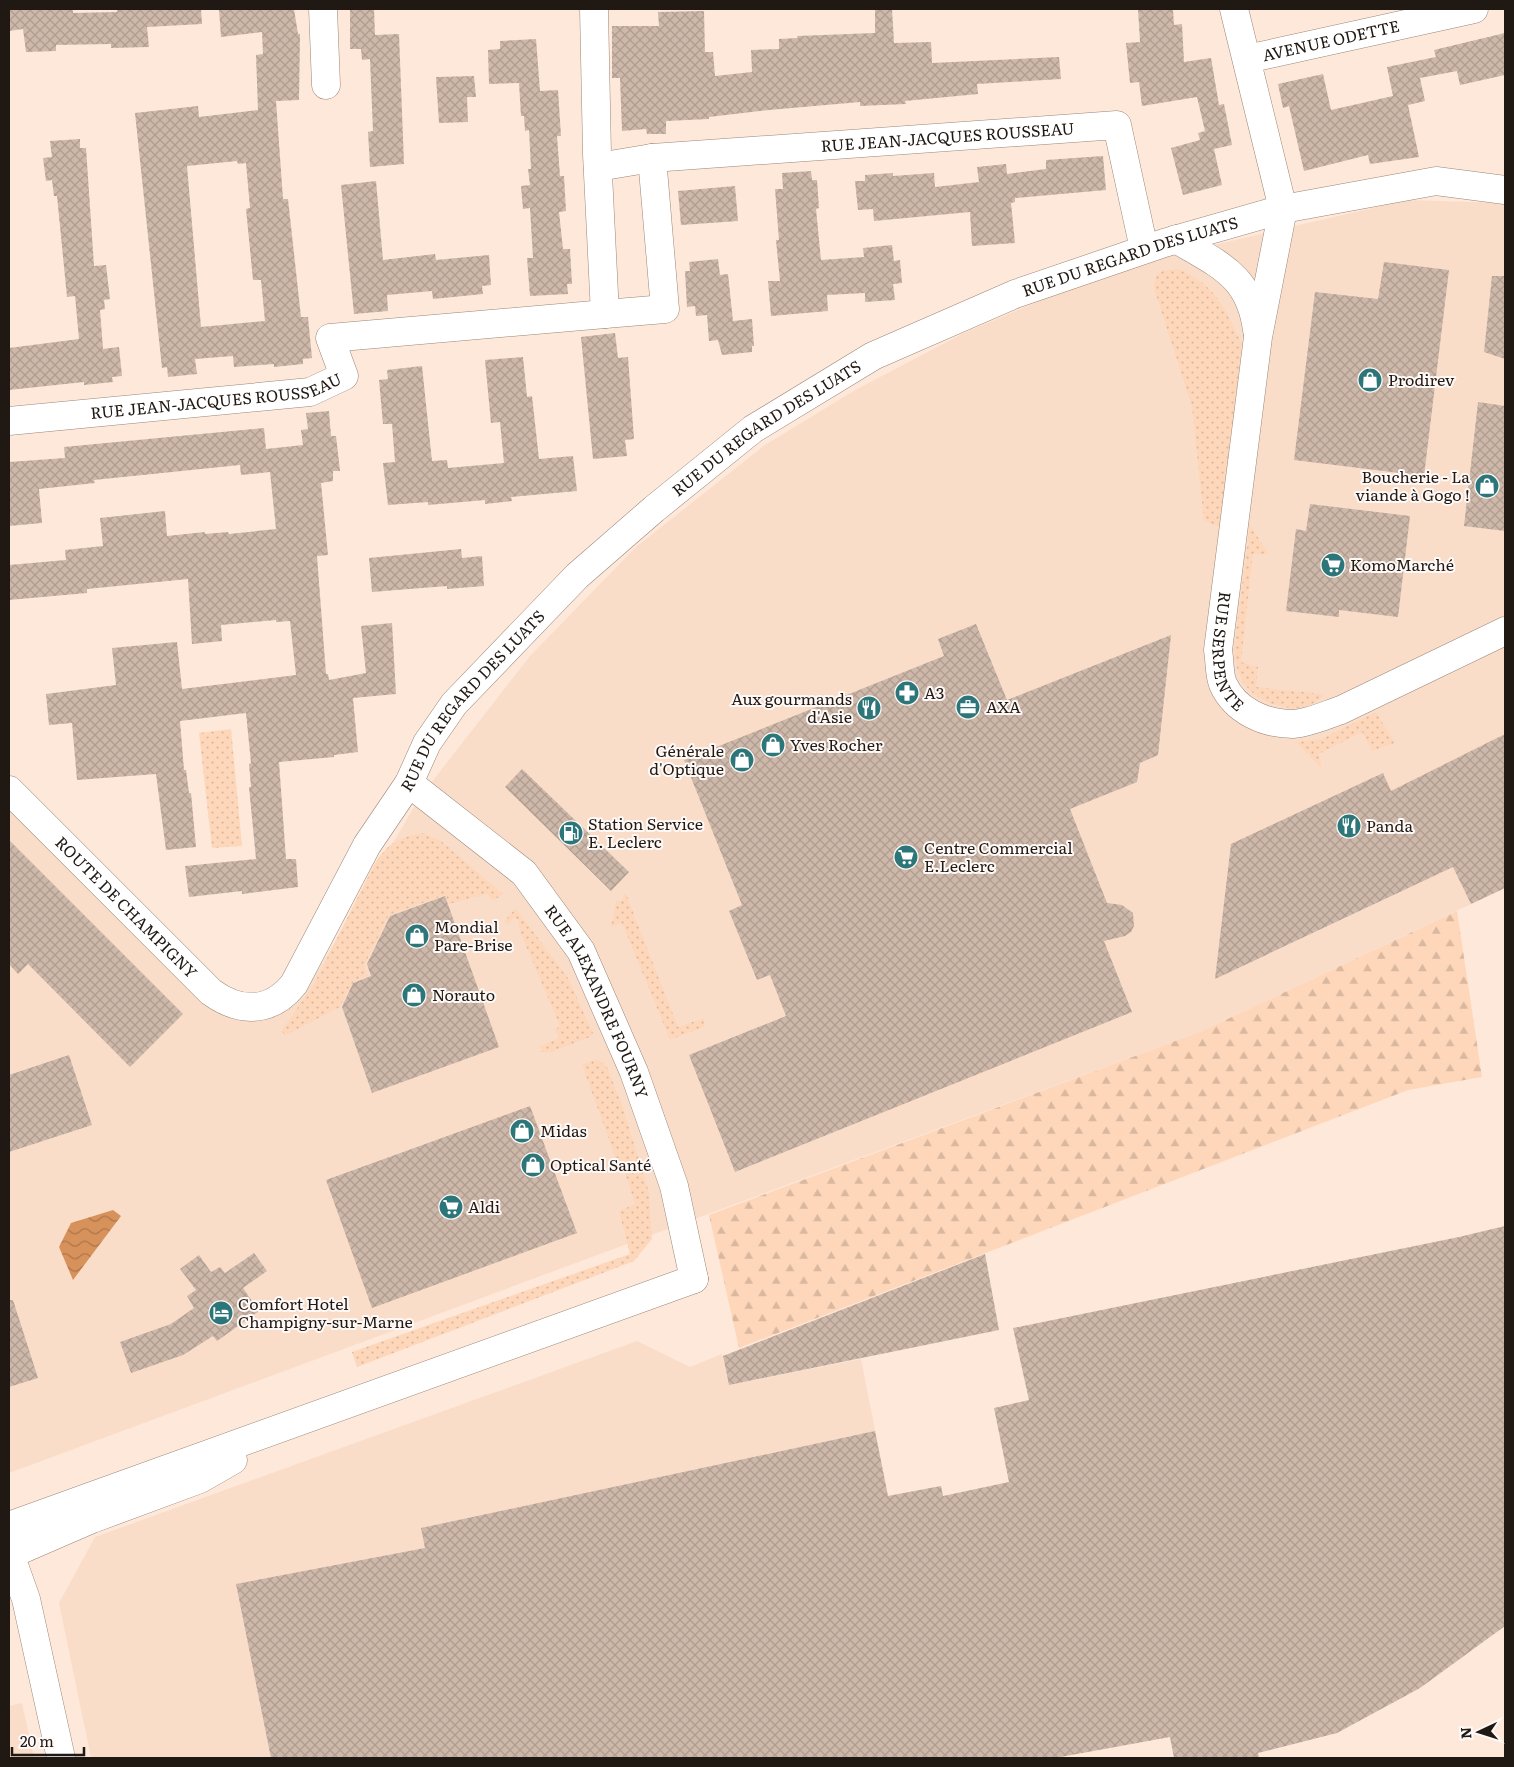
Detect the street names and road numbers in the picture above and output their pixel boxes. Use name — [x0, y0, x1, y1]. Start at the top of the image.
street label: AVENUE ODETTE — [1260, 13, 1402, 66]
street label: RUE JEAN-JACQUES ROUSSEAU — [820, 115, 1075, 157]
street label: RUE DU REGARD DES LUATS — [1019, 209, 1241, 302]
street label: RUE DU REGARD DES LUATS — [666, 353, 865, 501]
street label: RUE JEAN-JACQUES ROUSSEAU — [89, 366, 345, 424]
street label: RUE SERPENTE — [1207, 590, 1250, 716]
street label: RUE DU REGARD DES LUATS — [394, 604, 549, 796]
street label: ROUTE DE CHAMPIGNY — [51, 830, 204, 984]
street label: RUE ALEXANDRE FOURNY — [540, 899, 656, 1102]

